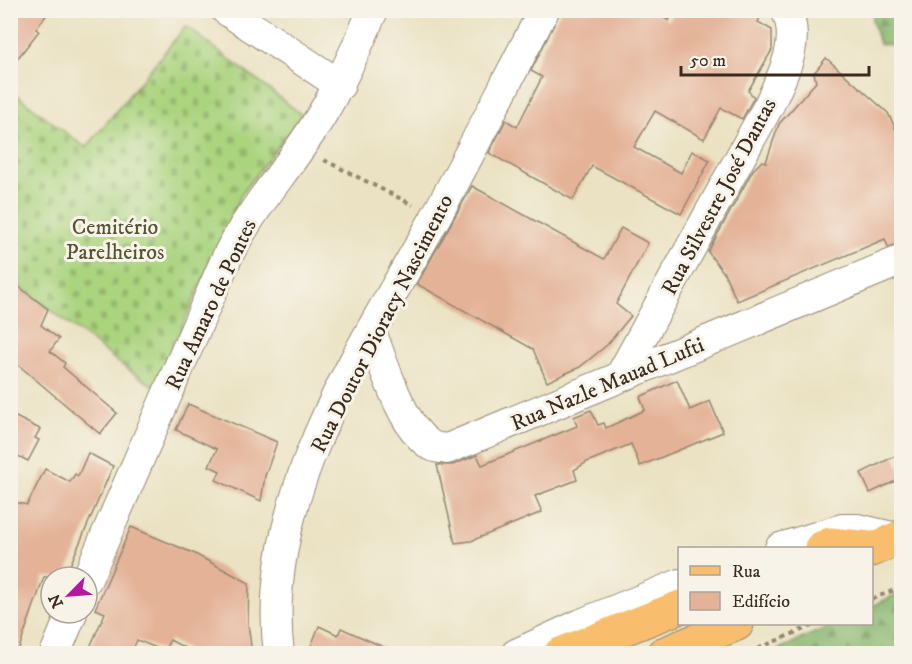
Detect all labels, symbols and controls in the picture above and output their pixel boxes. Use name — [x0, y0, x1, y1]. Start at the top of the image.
scale bar — [681, 39, 868, 77]
text: 50 m — [690, 50, 726, 72]
street label: Rua Silvestre José Dantas — [656, 94, 783, 300]
street label: Rua Doutor Dioracy Nascimento — [305, 190, 459, 457]
park label: Cemitério Parelheiros — [66, 214, 164, 266]
street label: Rua Amaro de Pontes — [160, 215, 263, 394]
street label: Rua Nazle Mauad Lufti — [507, 331, 708, 437]
legend — [678, 547, 873, 625]
text: Rua — [732, 561, 761, 583]
north arrow — [39, 565, 99, 625]
text: N — [44, 591, 68, 611]
text: Edifício — [732, 591, 790, 613]

